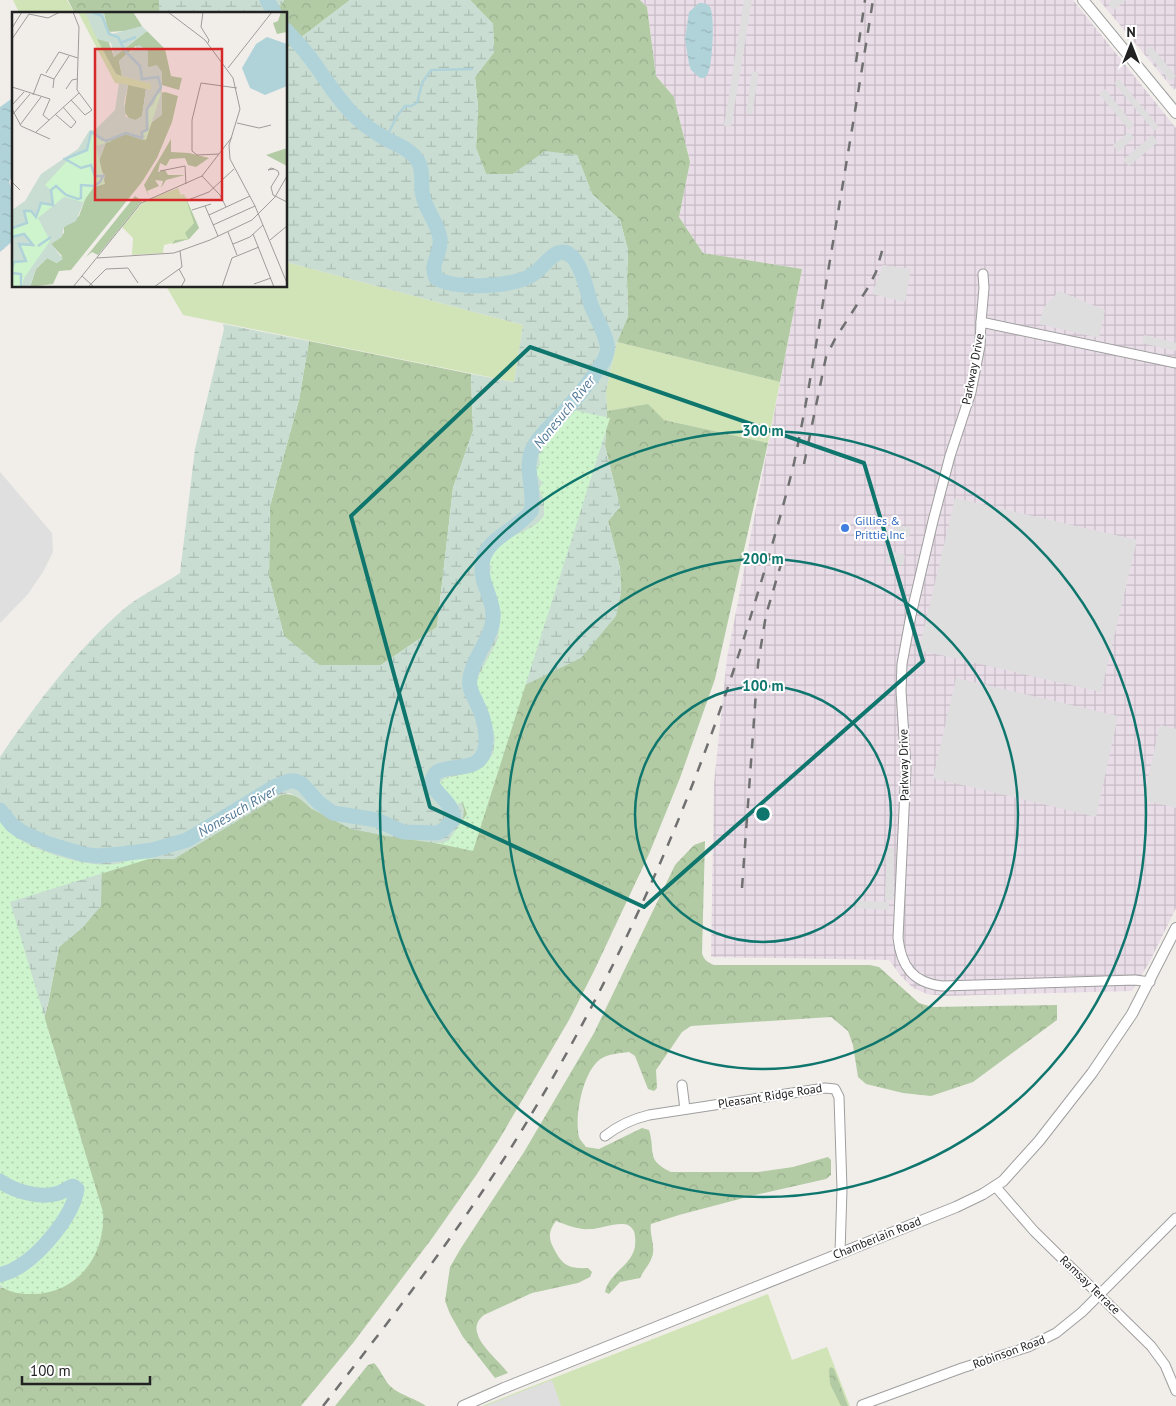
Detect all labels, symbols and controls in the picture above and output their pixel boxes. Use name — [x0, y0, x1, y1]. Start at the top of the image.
inset map — [12, 12, 288, 288]
north arrow — [1106, 20, 1156, 70]
text: N — [1126, 23, 1136, 41]
street label: Parkway Drive — [958, 332, 987, 406]
water label: Nonesuch River — [529, 371, 600, 452]
text: 300 m — [742, 421, 784, 440]
place label: Gillies & Prittie Inc — [855, 513, 905, 542]
marker: Gillies & Prittie Inc — [839, 522, 851, 534]
text: 200 m — [742, 549, 784, 568]
text: 100 m — [742, 676, 784, 695]
street label: Parkway Drive — [895, 729, 912, 801]
water label: Nonesuch River — [194, 781, 281, 841]
centre of rings — [754, 805, 772, 823]
street label: Pleasant Ridge Road — [717, 1080, 823, 1111]
street label: Chamberlain Road — [831, 1213, 923, 1262]
street label: Ramsay Terrace — [1057, 1252, 1124, 1317]
street label: Robinson Road — [971, 1331, 1047, 1372]
scale bar — [22, 1354, 150, 1386]
text: 100 m — [30, 1361, 71, 1380]

